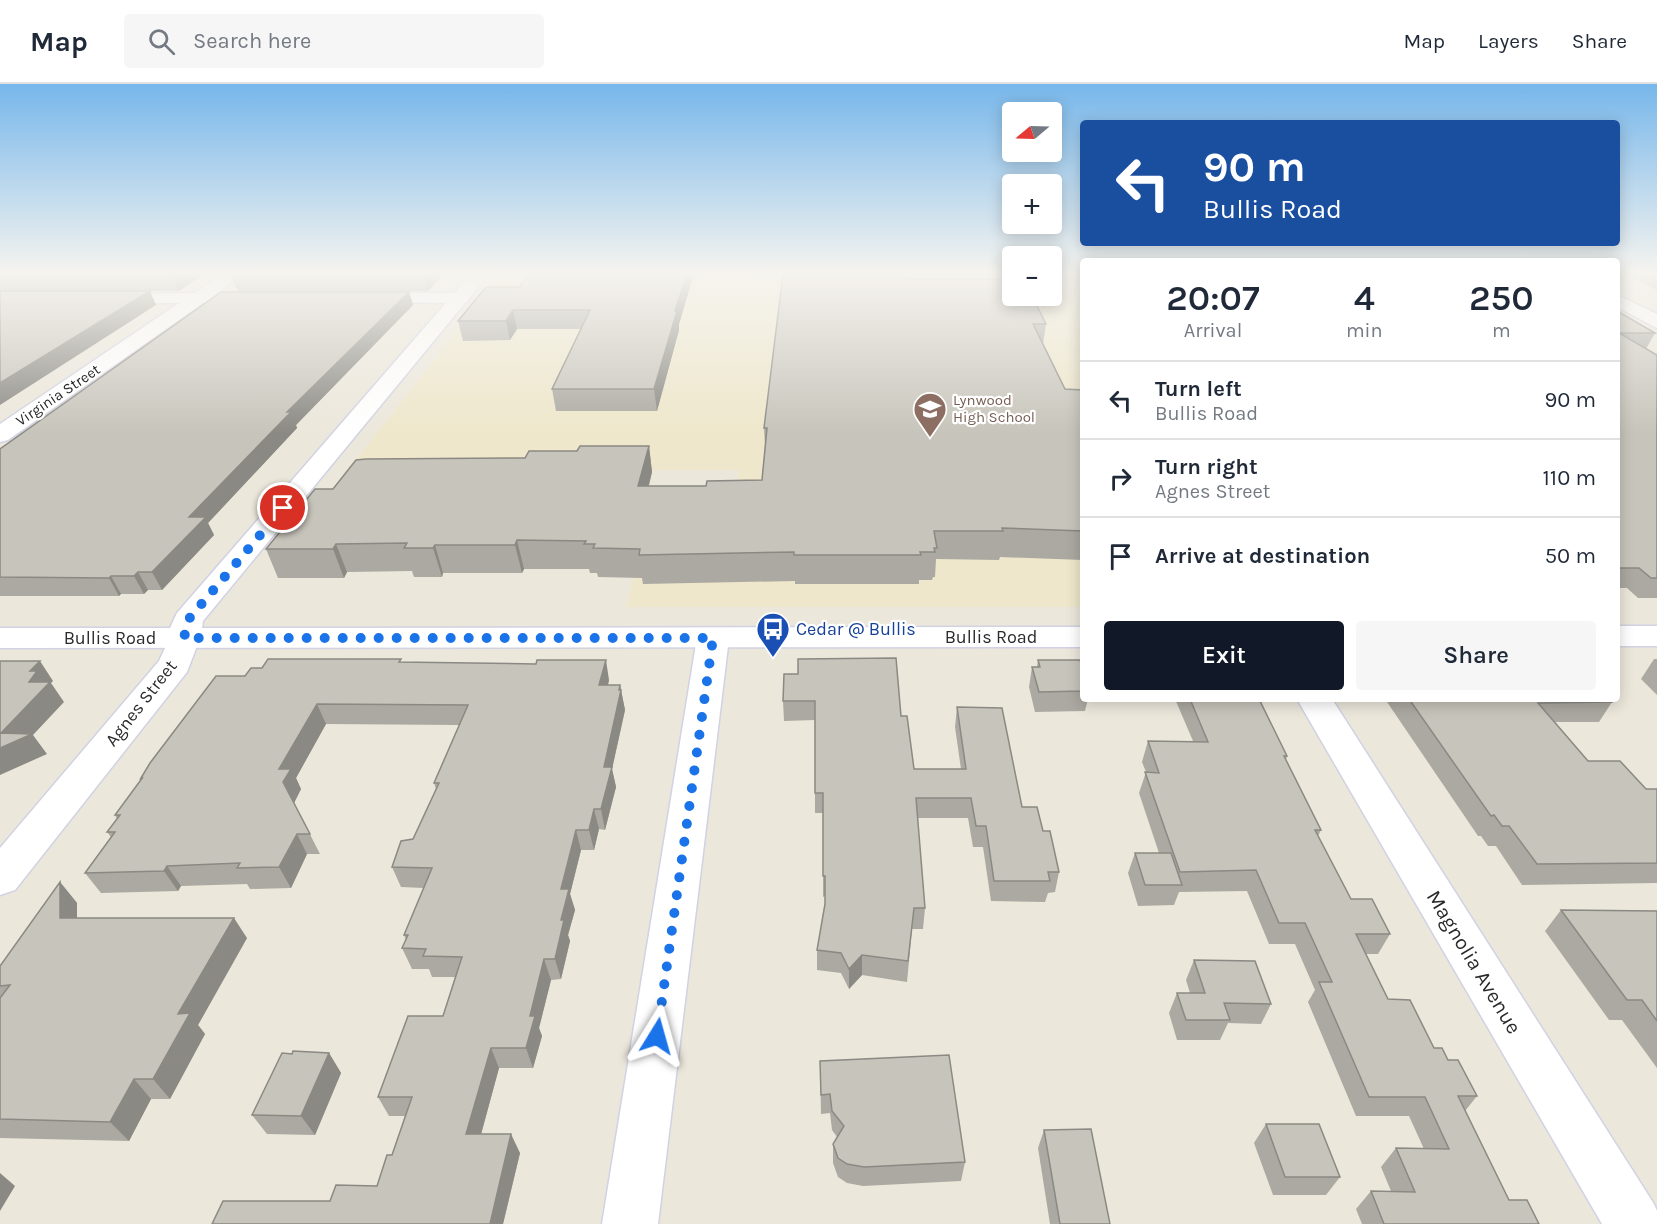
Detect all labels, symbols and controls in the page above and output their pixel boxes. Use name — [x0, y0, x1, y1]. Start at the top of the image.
search box — [124, 14, 544, 68]
text: Map — [30, 25, 88, 58]
icon: search — [145, 25, 178, 58]
text: Search here — [193, 28, 311, 54]
text: Map — [1403, 29, 1445, 53]
text: Layers — [1478, 29, 1539, 53]
text: Share — [1572, 29, 1627, 53]
north arrow — [1002, 102, 1062, 162]
map controls — [1002, 102, 1062, 306]
text: 90 m — [1203, 142, 1306, 192]
icon: left — [1104, 144, 1182, 222]
button: + — [1002, 174, 1062, 234]
text: Bullis Road — [1203, 193, 1342, 225]
button: − — [1002, 246, 1062, 306]
text: 20:07 — [1166, 277, 1260, 319]
text: 4 — [1354, 277, 1375, 319]
text: 250 — [1469, 277, 1534, 319]
text: Arrival — [1184, 319, 1242, 342]
text: min — [1346, 319, 1383, 342]
text: m — [1492, 319, 1511, 342]
street label: Virginia Street — [13, 360, 104, 430]
text: Turn left — [1155, 376, 1242, 402]
icon: left — [1104, 384, 1137, 417]
text: 90 m — [1544, 387, 1596, 413]
school or university icon: Lynwood High School — [912, 391, 948, 438]
place label: Lynwood High School — [953, 391, 1035, 426]
text: Bullis Road — [1155, 402, 1258, 425]
text: Turn right — [1155, 454, 1258, 480]
icon: right — [1104, 462, 1137, 495]
text: 110 m — [1543, 465, 1596, 491]
text: Agnes Street — [1155, 480, 1270, 503]
pin — [257, 482, 308, 533]
icon: arrive — [266, 491, 299, 524]
icon: arrive — [1104, 540, 1137, 573]
text: Arrive at destination — [1155, 543, 1370, 569]
text: 50 m — [1545, 543, 1596, 569]
bus stop icon: Cedar @ Bullis — [755, 611, 791, 658]
place label: Cedar @ Bullis — [796, 618, 916, 640]
button: Exit — [1104, 621, 1344, 690]
button: Share — [1356, 621, 1596, 690]
street label: Bullis Road — [945, 626, 1037, 648]
street label: Bullis Road — [64, 627, 156, 649]
street label: Agnes Street — [100, 655, 182, 751]
street label: Magnolia Avenue — [1422, 886, 1526, 1038]
position arrow — [625, 1004, 689, 1068]

